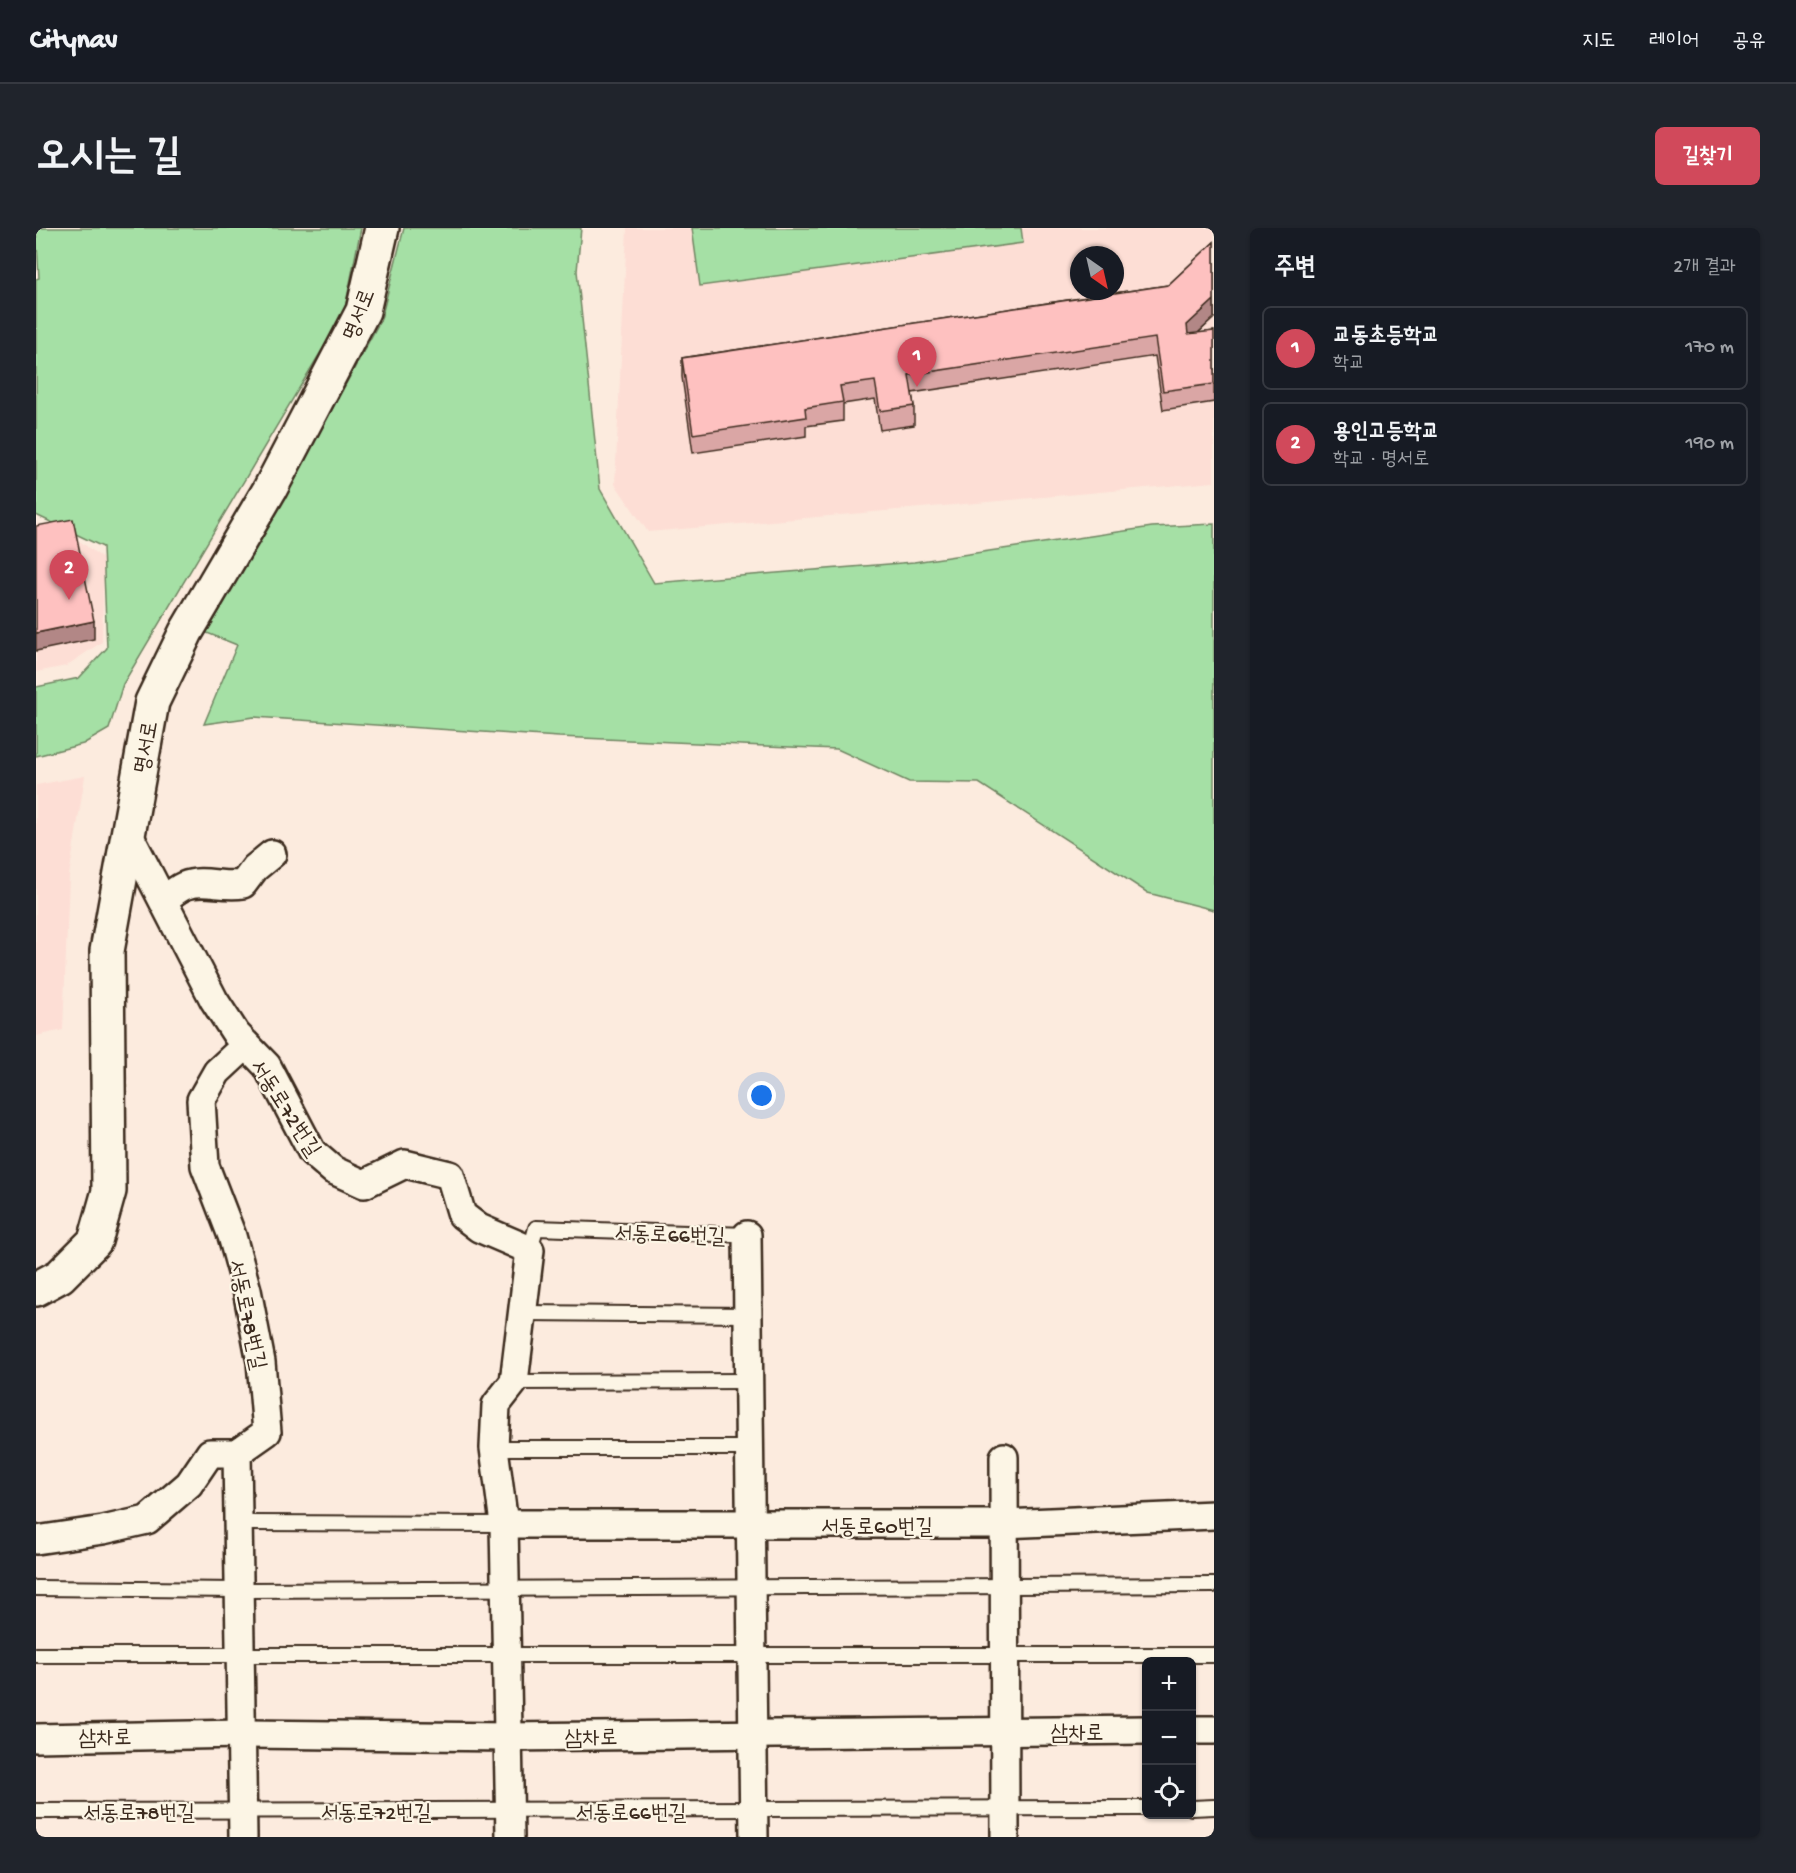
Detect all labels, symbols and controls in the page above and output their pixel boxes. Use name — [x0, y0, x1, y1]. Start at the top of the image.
text: Citynav — [30, 25, 118, 58]
text: 지도 — [1582, 30, 1616, 55]
text: 레이어 — [1649, 30, 1699, 55]
text: 공유 — [1732, 30, 1766, 55]
button: 길찾기 — [1655, 127, 1760, 185]
text: 오시는 길 — [36, 135, 181, 184]
north arrow — [1070, 246, 1124, 300]
text: 주변 — [1274, 254, 1316, 285]
text: 2개 결과 — [1673, 257, 1736, 280]
street label: 명서로 — [339, 286, 382, 345]
text: 교동초등학교 — [1333, 324, 1439, 350]
text: 1 — [1291, 337, 1300, 360]
text: 170 m — [1685, 337, 1734, 360]
pin: 1 — [898, 338, 936, 387]
text: 학교 — [1333, 353, 1365, 376]
text: 용인고등학교 — [1333, 420, 1439, 446]
text: 2 — [1291, 433, 1300, 456]
text: 190 m — [1686, 433, 1734, 456]
text: 학교 · 명서로 — [1333, 449, 1429, 472]
pin: 2 — [50, 550, 88, 600]
street label: 명서로 — [131, 719, 165, 776]
street label: 서동로72번길 — [243, 1056, 325, 1163]
your location — [747, 1081, 776, 1110]
street label: 서동로66번길 — [614, 1222, 726, 1252]
street label: 서동로78번길 — [221, 1257, 270, 1373]
street label: 서동로60번길 — [821, 1516, 933, 1542]
map controls — [1142, 1657, 1196, 1819]
button: + — [1142, 1657, 1196, 1711]
button: − — [1142, 1711, 1196, 1765]
street label: 삼차로 — [1050, 1722, 1104, 1748]
street label: 삼차로 — [78, 1727, 132, 1753]
street label: 삼차로 — [564, 1727, 618, 1753]
button: locate — [1142, 1765, 1196, 1819]
street label: 서동로78번길 — [83, 1802, 195, 1828]
street label: 서동로72번길 — [321, 1802, 432, 1828]
street label: 서동로66번길 — [576, 1802, 687, 1828]

